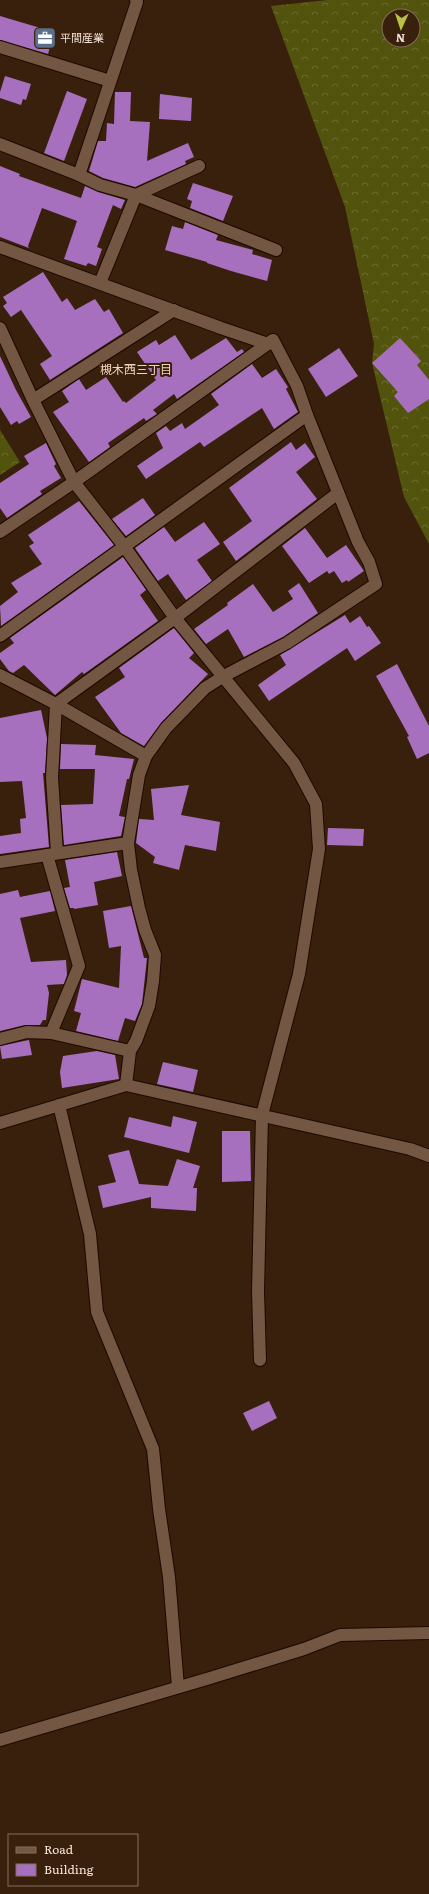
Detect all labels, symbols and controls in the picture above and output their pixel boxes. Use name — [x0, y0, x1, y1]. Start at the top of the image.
north arrow — [381, 8, 421, 48]
office icon: 平間産業 — [32, 25, 58, 51]
place label: 平間産業 — [60, 29, 104, 45]
text: N — [395, 31, 405, 47]
district label: 槻木西三丁目 — [100, 360, 172, 378]
legend — [8, 1834, 138, 1886]
text: Road — [44, 1840, 74, 1858]
text: Building — [44, 1860, 94, 1878]

